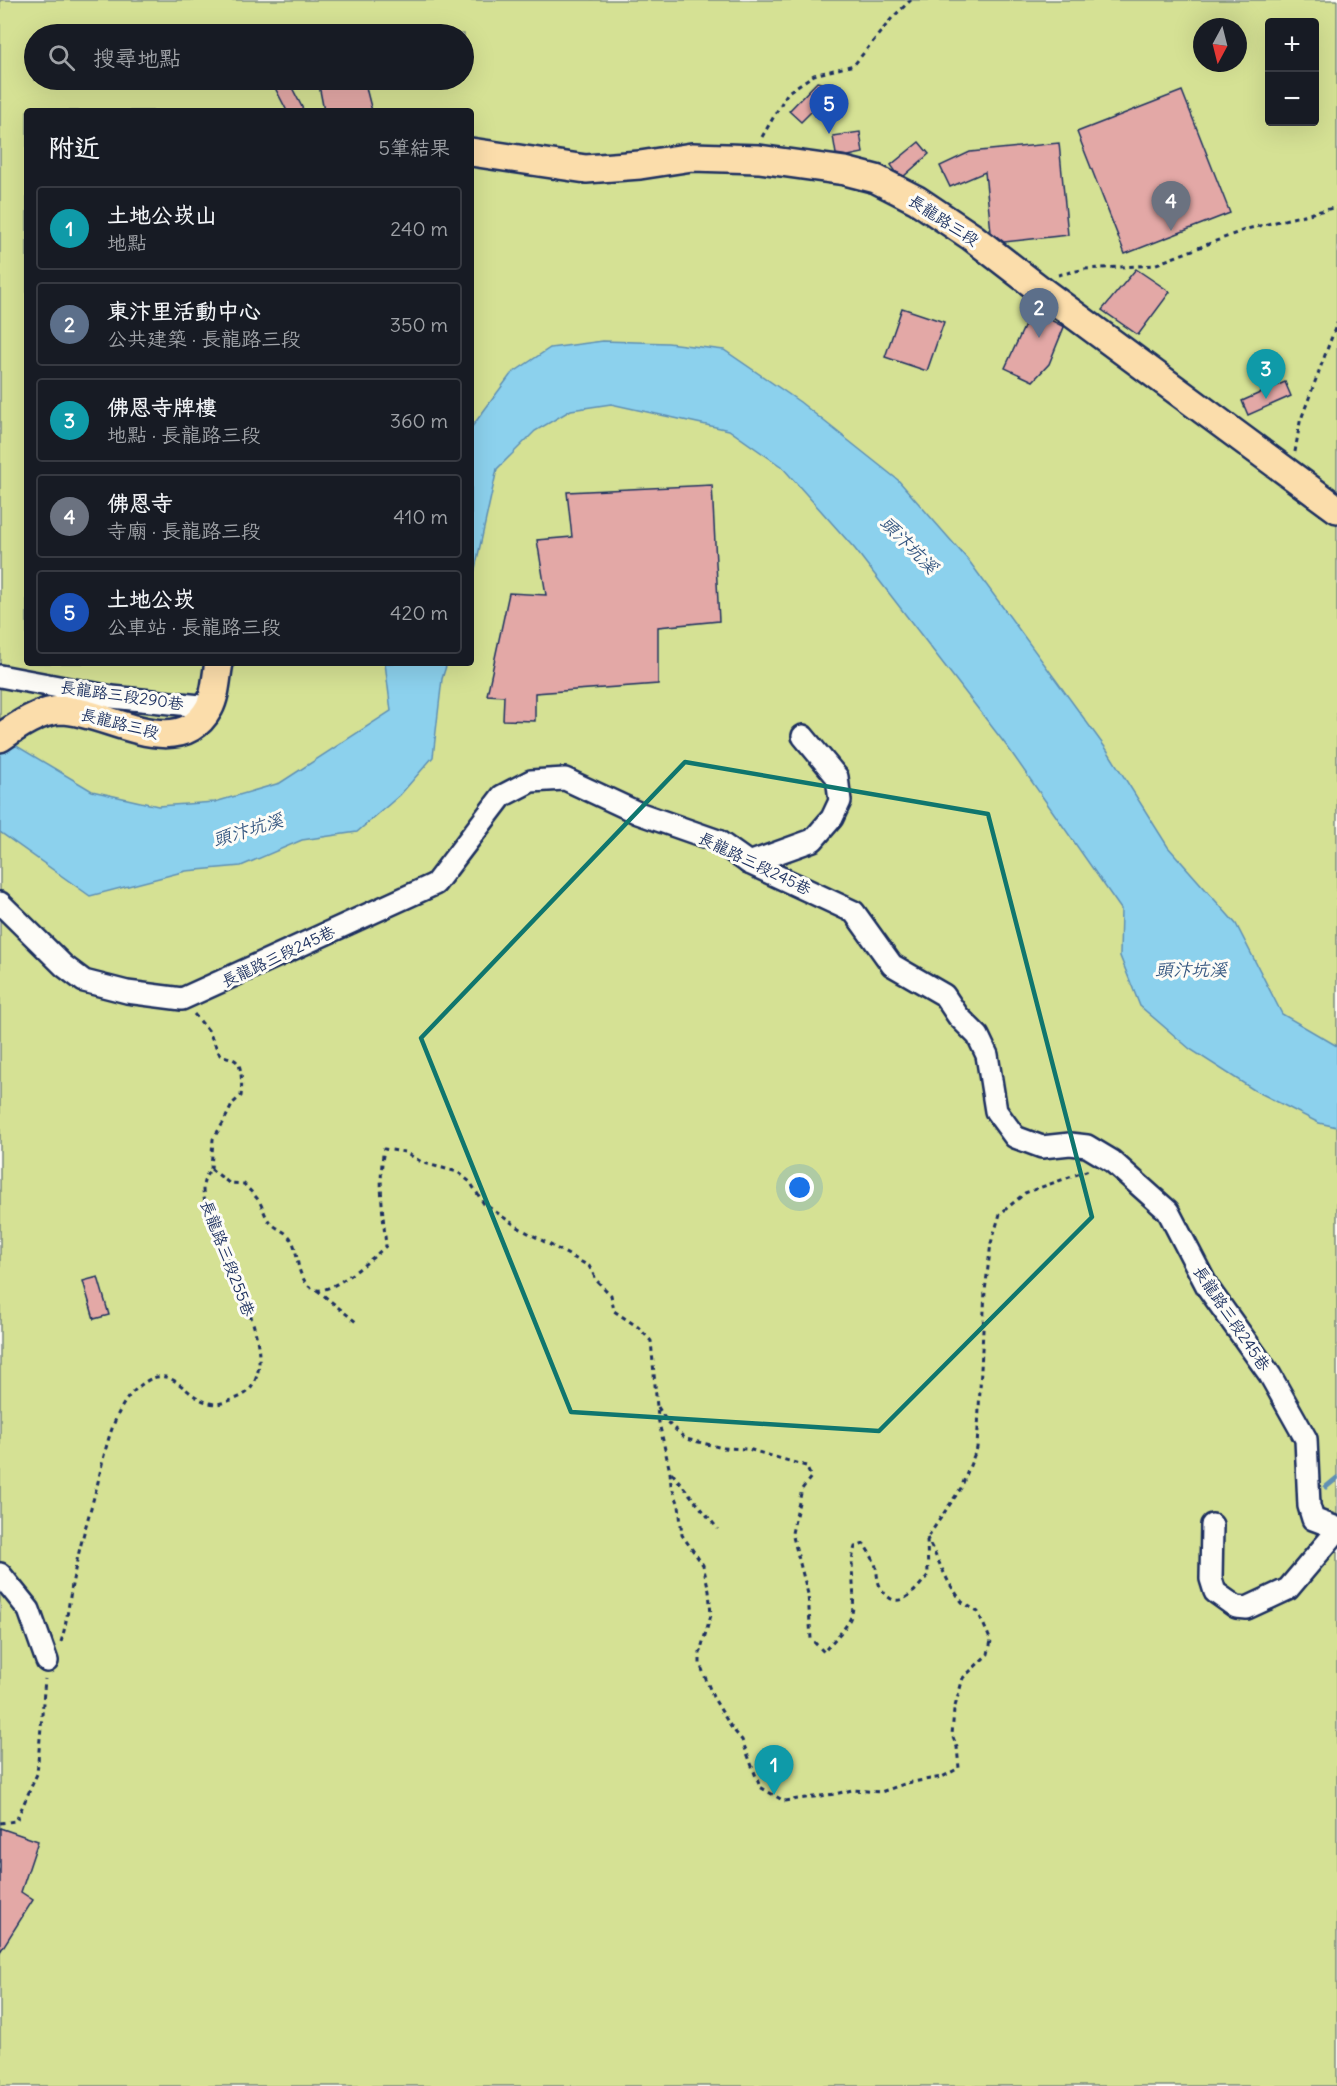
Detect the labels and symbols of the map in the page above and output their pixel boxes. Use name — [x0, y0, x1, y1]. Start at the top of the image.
north arrow — [1193, 18, 1247, 72]
pin: 5 — [810, 84, 848, 134]
pin: 4 — [1152, 182, 1190, 231]
street label: 長龍路三段 — [905, 190, 983, 250]
pin: 2 — [1020, 288, 1058, 338]
pin: 3 — [1246, 350, 1286, 399]
water label: 頭汴坑溪 — [876, 511, 944, 579]
street label: 長龍路三段290巷 — [59, 676, 185, 714]
street label: 長龍路三段 — [79, 704, 161, 742]
water label: 頭汴坑溪 — [210, 808, 287, 851]
street label: 長龍路三段245巷 — [695, 827, 815, 899]
street label: 長龍路三段245巷 — [218, 921, 338, 991]
water label: 頭汴坑溪 — [1155, 958, 1228, 981]
your location — [785, 1173, 814, 1202]
street label: 長龍路三段255巷 — [197, 1197, 259, 1319]
street label: 長龍路三段245巷 — [1189, 1261, 1275, 1375]
pin: 1 — [754, 1746, 794, 1795]

